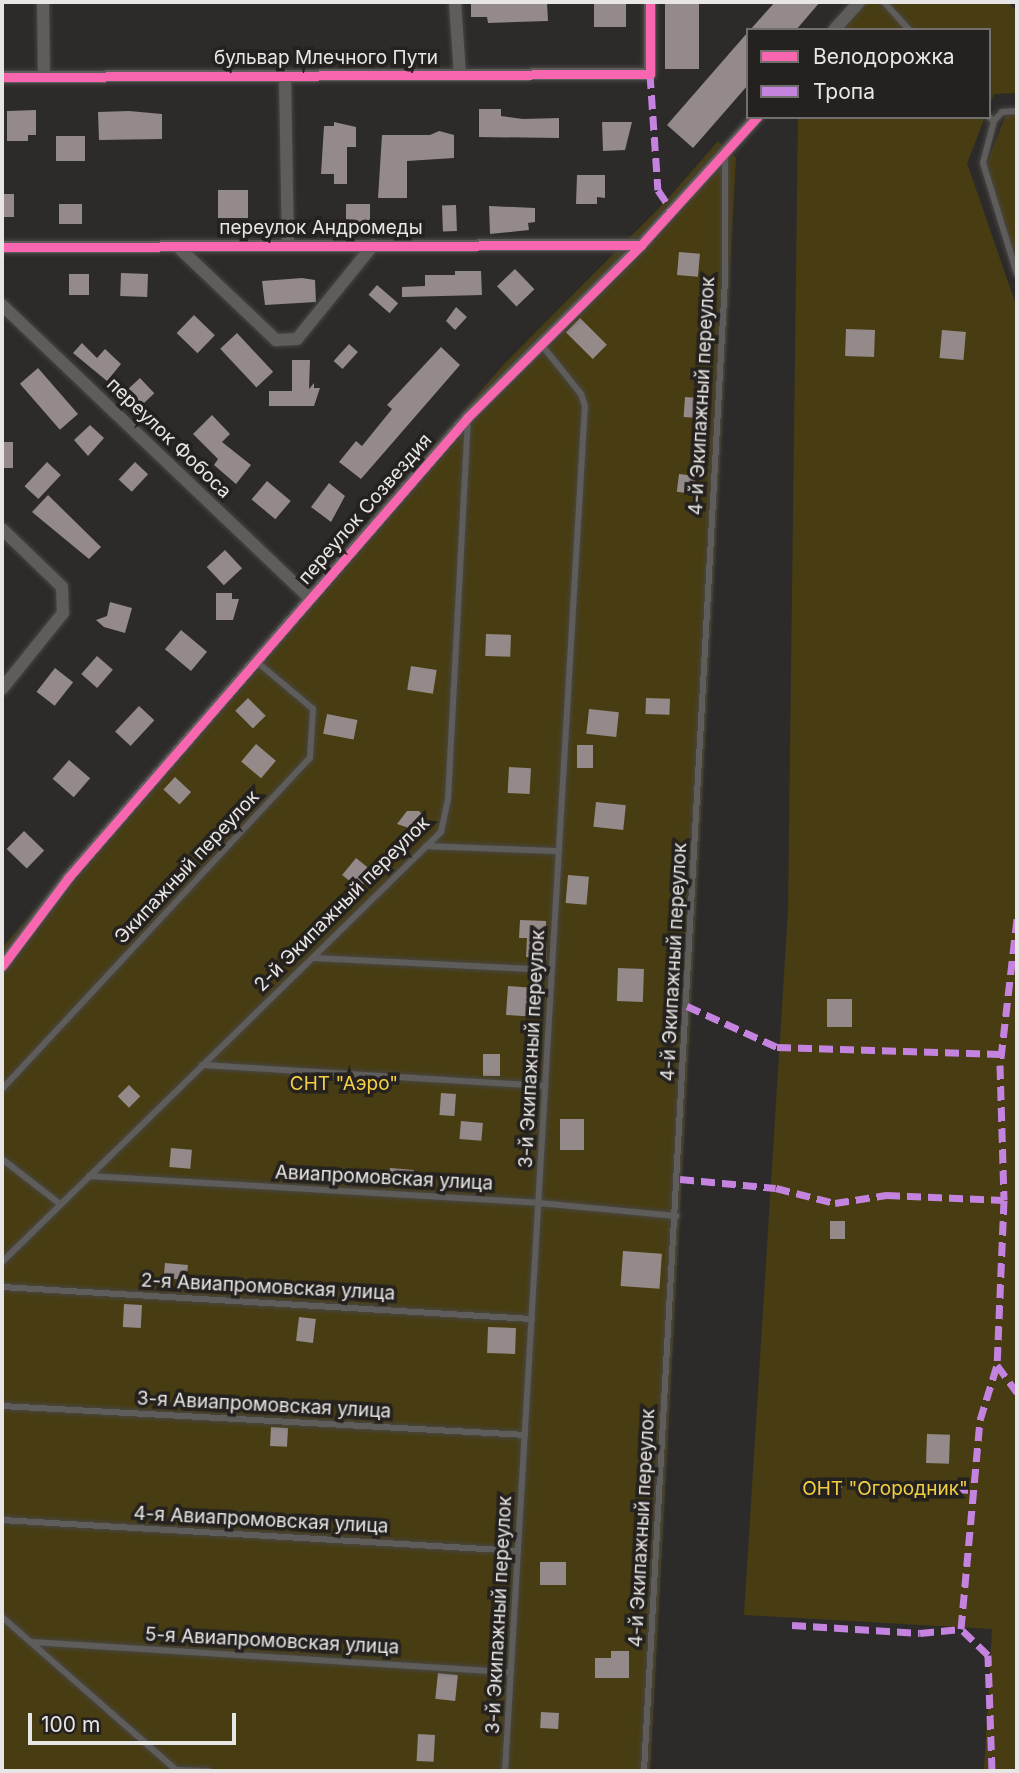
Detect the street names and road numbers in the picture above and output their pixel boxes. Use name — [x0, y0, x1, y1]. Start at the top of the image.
street label: бульвар Млечного Пути — [214, 47, 438, 69]
street label: переулок Андромеды — [219, 217, 423, 239]
street label: 4-й Экипажный переулок — [684, 276, 720, 516]
street label: переулок Фобоса — [102, 373, 236, 503]
street label: переулок Созвездия — [293, 429, 437, 589]
street label: Экипажный переулок — [110, 786, 264, 948]
street label: 2-й Экипажный переулок — [250, 812, 434, 996]
street label: 4-й Экипажный переулок — [656, 842, 692, 1082]
street label: 3-й Экипажный переулок — [514, 929, 550, 1169]
street label: Авиапромовская улица — [274, 1161, 494, 1195]
street label: 2-я Авиапромовская улица — [140, 1269, 396, 1305]
street label: 3-я Авиапромовская улица — [136, 1387, 392, 1423]
street label: 4-й Экипажный переулок — [624, 1408, 660, 1648]
street label: 3-й Экипажный переулок — [481, 1495, 517, 1735]
street label: 4-я Авиапромовская улица — [133, 1502, 389, 1538]
street label: 5-я Авиапромовская улица — [144, 1623, 400, 1659]

